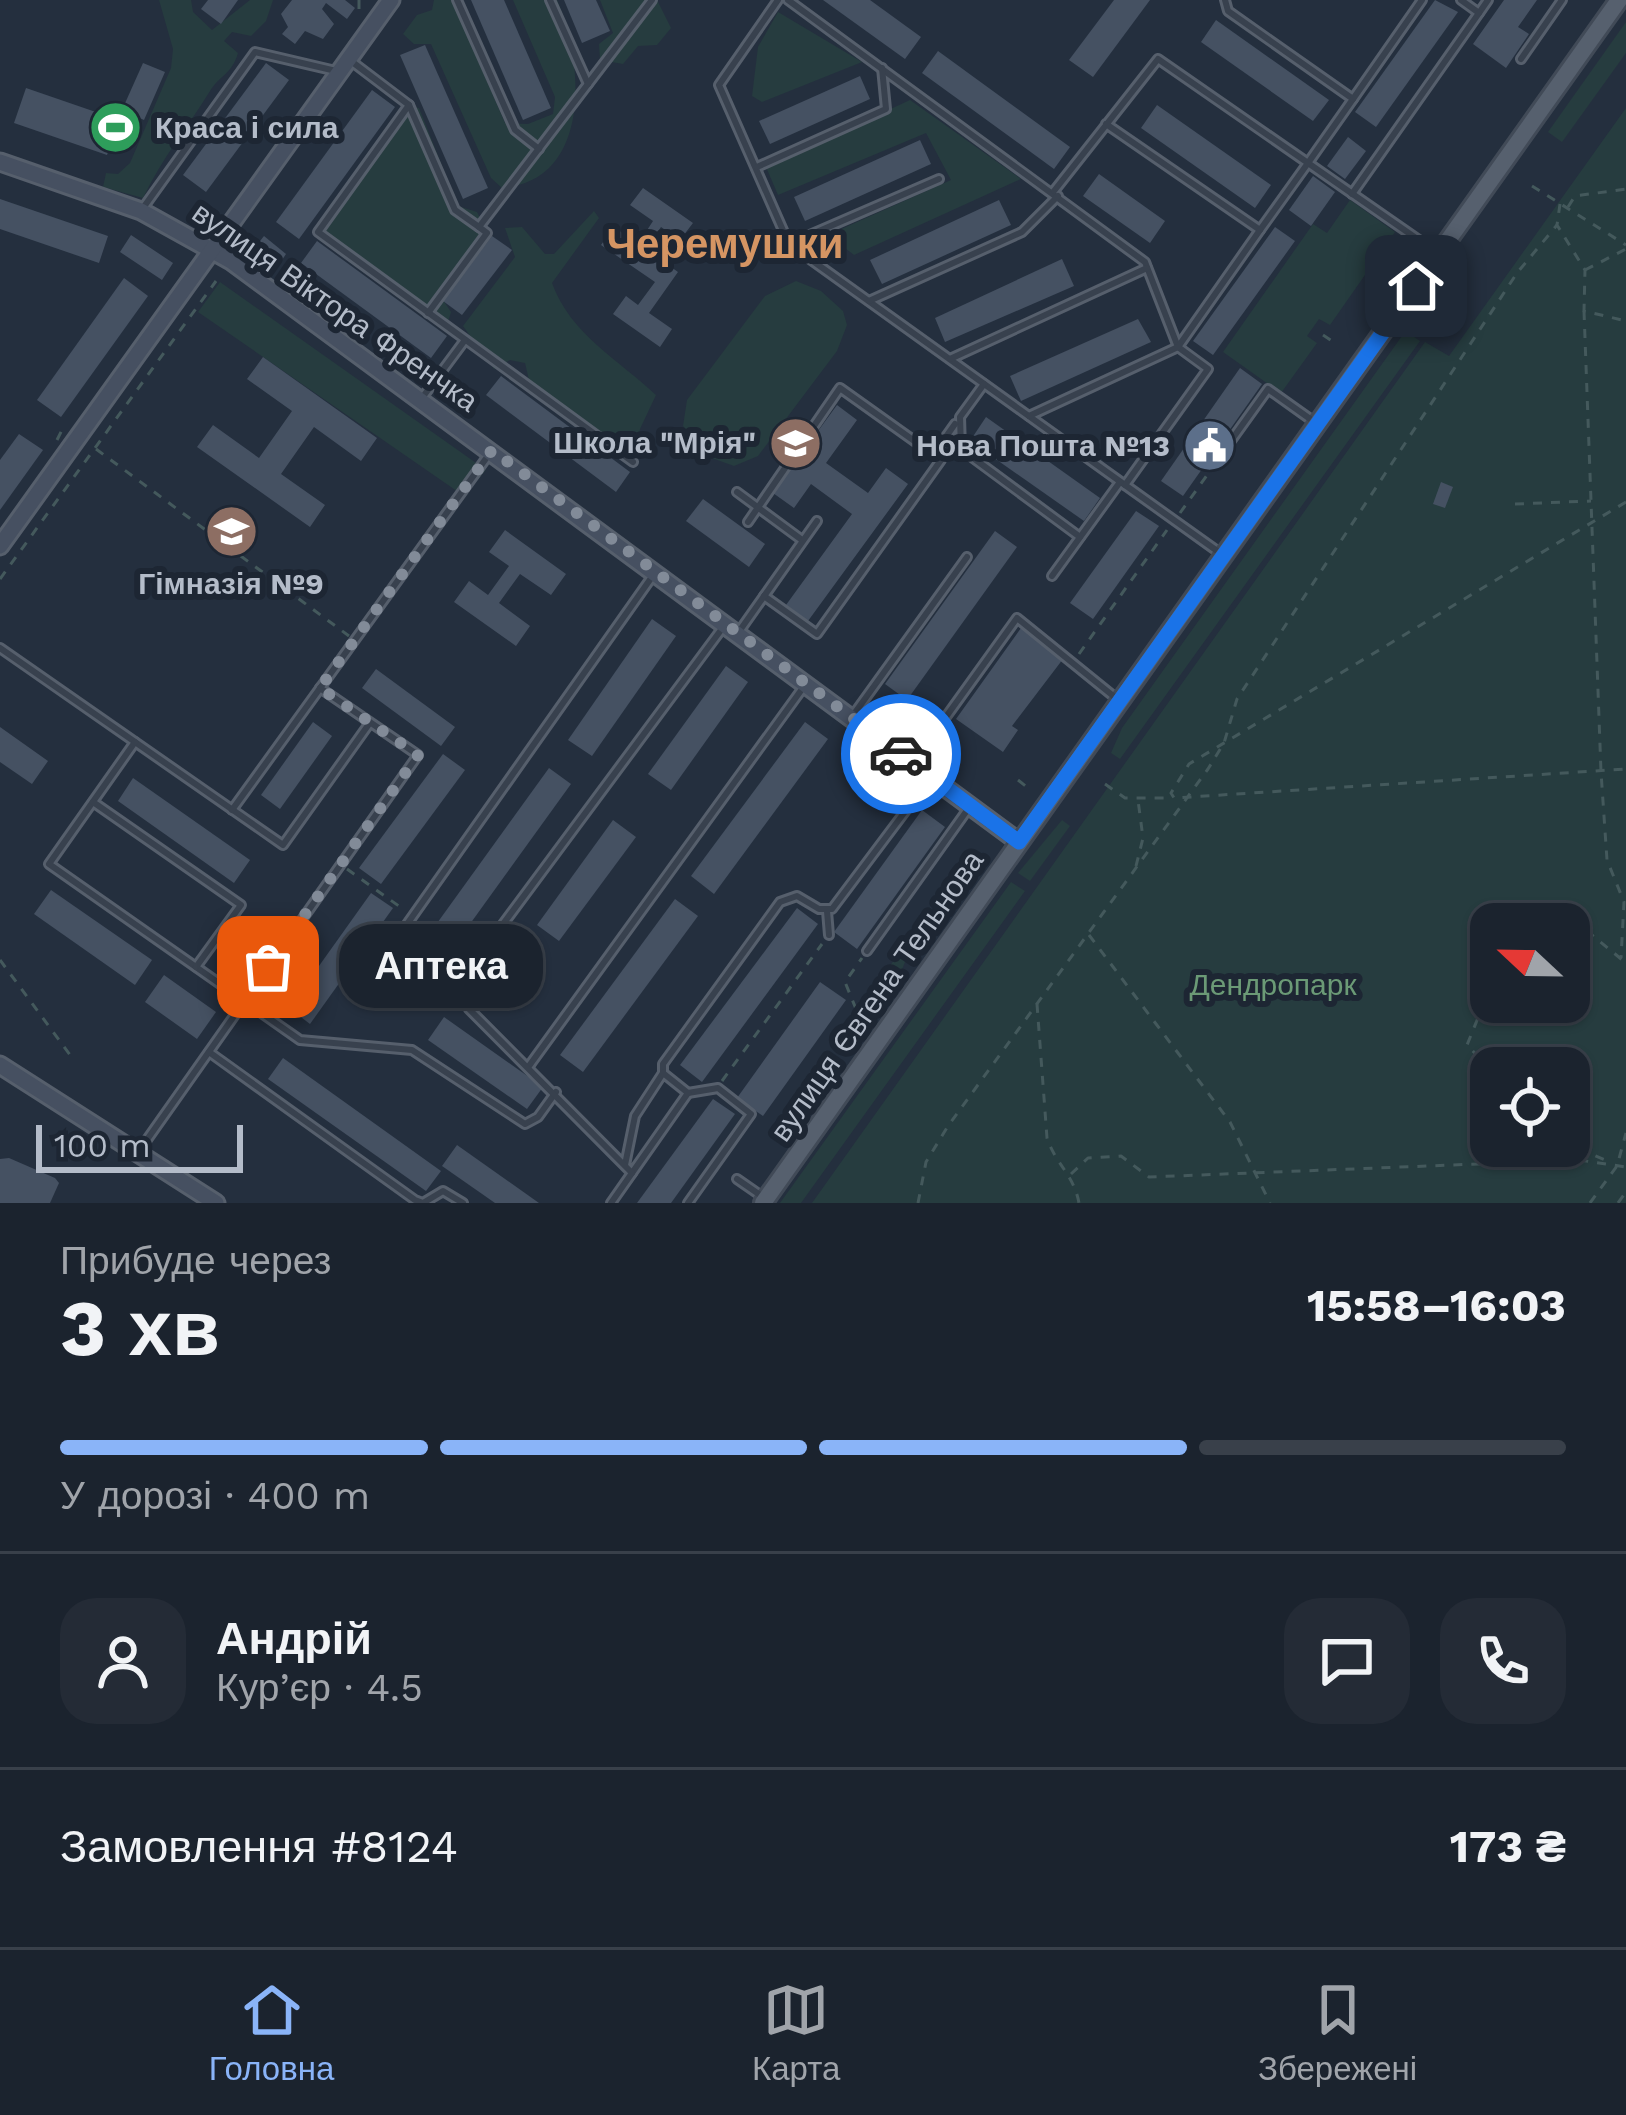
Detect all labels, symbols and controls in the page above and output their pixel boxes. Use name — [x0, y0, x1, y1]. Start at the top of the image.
sports icon: Краса і сила — [88, 100, 144, 156]
place label: Краса і сила — [155, 110, 339, 145]
street label: вулиця Віктора Френчка — [186, 195, 485, 419]
district label: Черемушки — [606, 219, 844, 268]
pin — [1365, 235, 1467, 337]
icon: home — [1383, 253, 1449, 319]
school or university icon: Школа "Мрія" — [767, 415, 823, 471]
public building icon: Нова Пошта №13 — [1181, 418, 1237, 474]
place label: Школа "Мрія" — [553, 425, 756, 460]
place label: Нова Пошта №13 — [916, 428, 1170, 463]
school or university icon: Гімназія №9 — [203, 504, 259, 560]
place label: Гімназія №9 — [138, 566, 324, 601]
courier — [841, 694, 961, 814]
icon: car — [868, 721, 934, 787]
street label: вулиця Євгена Тельнова — [763, 844, 990, 1148]
north arrow — [1470, 903, 1590, 1023]
map controls — [1470, 903, 1590, 1167]
pin — [217, 916, 319, 1018]
callout: Аптека — [340, 925, 544, 1009]
icon: bag — [235, 934, 301, 1000]
text: Аптека — [374, 943, 508, 988]
park label: Дендропарк — [1189, 967, 1357, 1002]
button: locate — [1470, 1047, 1590, 1167]
scale bar — [36, 1119, 243, 1172]
text: 100 m — [54, 1126, 151, 1165]
text: Прибуде через — [60, 1238, 331, 1283]
text: 15:58–16:03 — [1307, 1279, 1566, 1332]
text: 3 хв — [60, 1282, 220, 1374]
text: У дорозі · 400 m — [60, 1473, 370, 1518]
button: person — [60, 1598, 186, 1724]
button: chat — [1284, 1598, 1410, 1724]
button: phone — [1440, 1598, 1566, 1724]
text: Андрій — [216, 1612, 372, 1665]
text: Кур’єр · 4.5 — [216, 1665, 423, 1710]
text: Замовлення #8124 — [60, 1820, 458, 1873]
text: 173 ₴ — [1450, 1820, 1566, 1873]
tab: Головна — [209, 1977, 334, 2088]
tab: Карта — [752, 1977, 840, 2088]
tab: Збережені — [1258, 1977, 1417, 2088]

